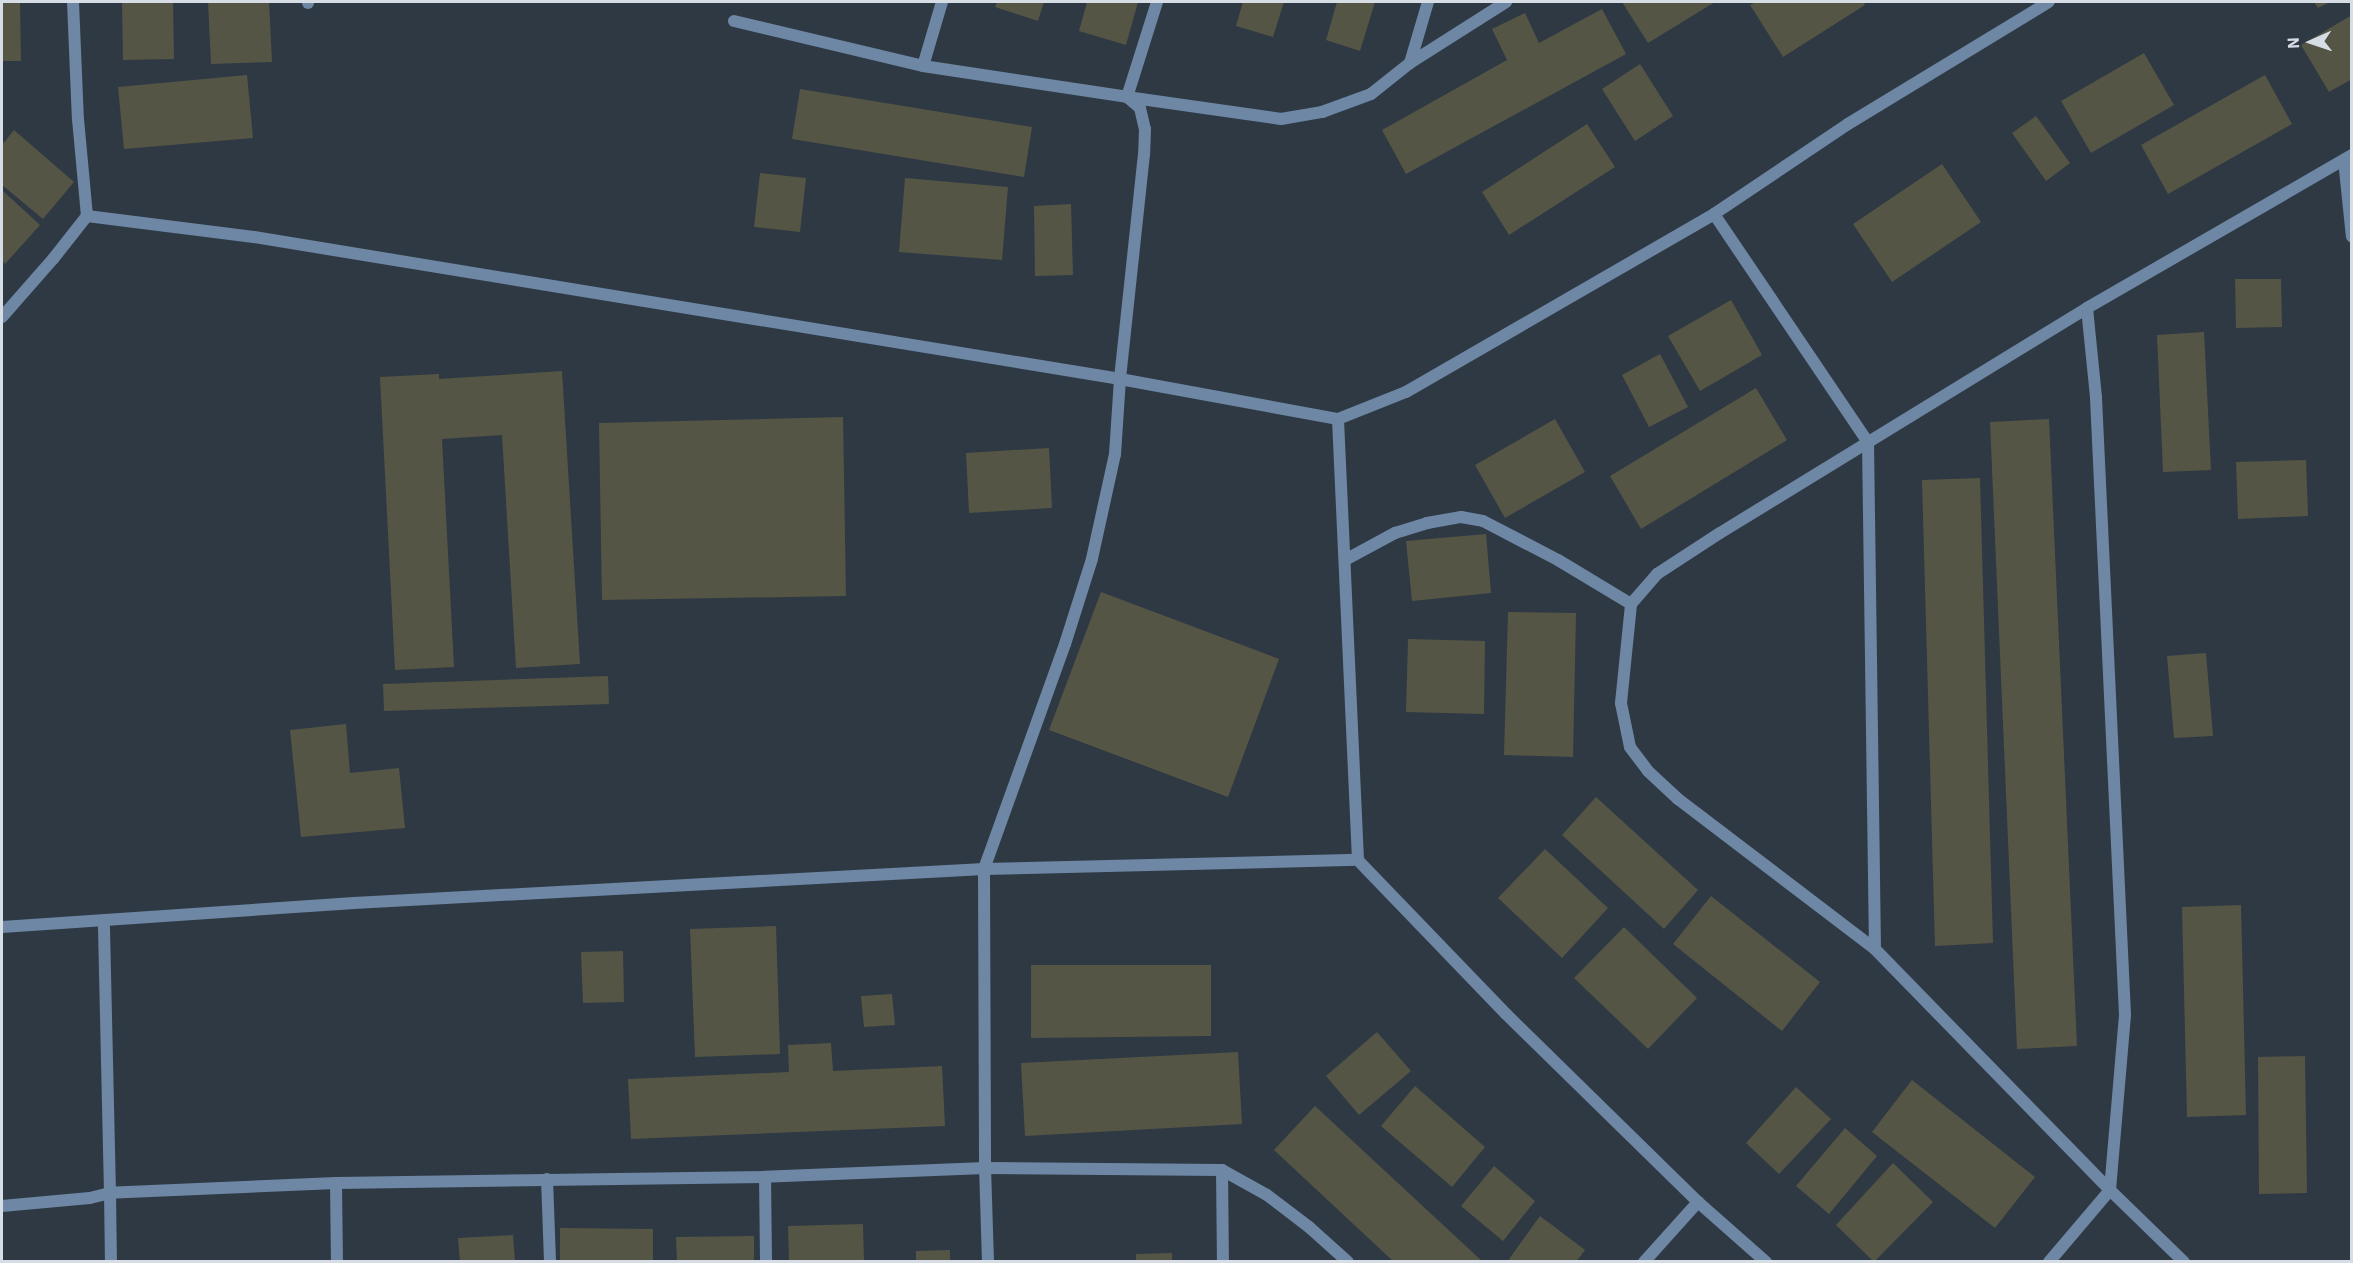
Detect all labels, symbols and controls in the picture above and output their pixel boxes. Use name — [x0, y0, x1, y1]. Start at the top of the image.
north arrow — [2281, 12, 2341, 72]
text: N — [2283, 37, 2303, 49]

